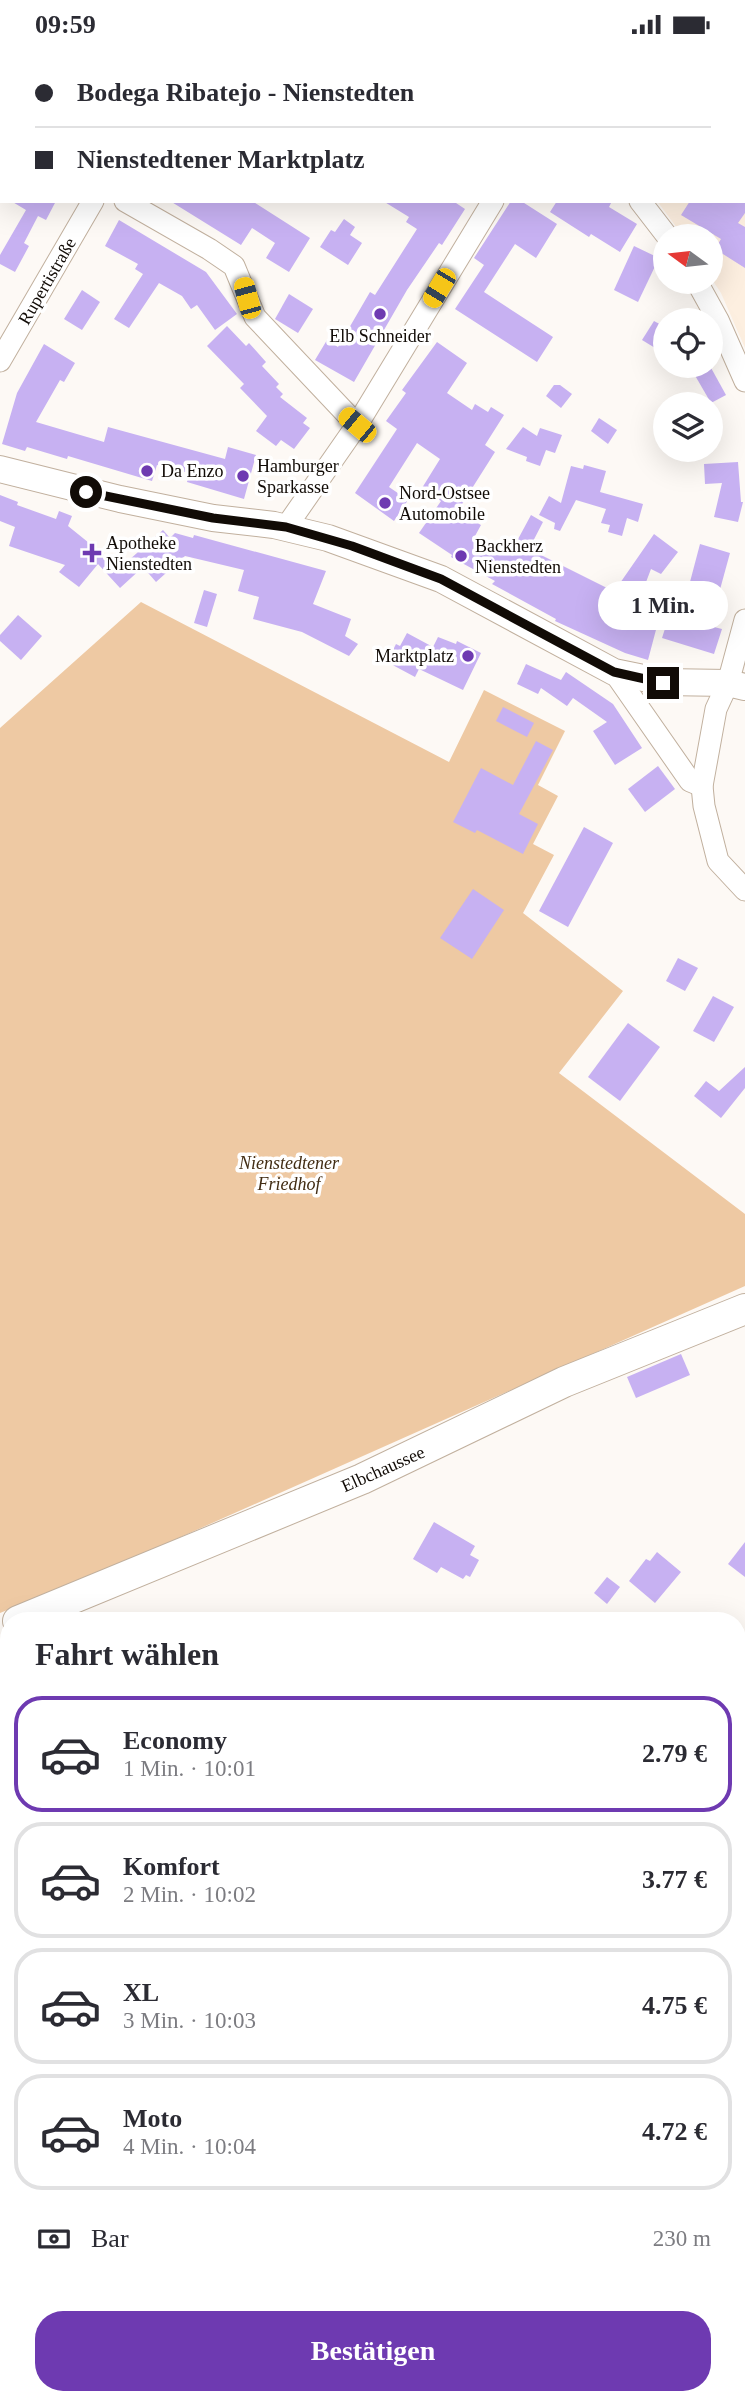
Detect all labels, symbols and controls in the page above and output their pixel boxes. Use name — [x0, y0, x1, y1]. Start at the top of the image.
text: 09:59 — [35, 10, 96, 39]
text: Bodega Ribatejo - Nienstedten — [77, 78, 414, 107]
text: Nienstedtener Marktplatz — [77, 145, 365, 174]
north arrow — [653, 224, 723, 294]
map controls — [653, 224, 723, 462]
street label: Rupertistraße — [14, 234, 80, 328]
car — [420, 265, 459, 311]
car — [232, 275, 263, 321]
marker: Elb Schneider — [372, 306, 388, 322]
button: locate — [653, 308, 723, 378]
place label: Elb Schneider — [329, 326, 431, 346]
button: layers — [653, 392, 723, 462]
car — [335, 403, 380, 447]
place label: Hamburger Sparkasse — [257, 456, 339, 497]
place label: Da Enzo — [161, 461, 223, 481]
marker: Da Enzo — [139, 463, 155, 479]
marker: Hamburger Sparkasse — [235, 468, 251, 484]
route start — [70, 476, 102, 508]
place label: Nord-Ostsee Automobile — [399, 483, 490, 524]
marker: Nord-Ostsee Automobile — [377, 495, 393, 511]
place label: Apotheke Nienstedten — [106, 533, 192, 574]
place label: Backherz Nienstedten — [475, 536, 561, 577]
marker: Apotheke Nienstedten — [84, 545, 100, 561]
marker: Backherz Nienstedten — [453, 548, 469, 564]
callout: 1 Min. — [598, 581, 728, 631]
text: 1 Min. — [631, 593, 695, 618]
place label: Marktplatz — [375, 646, 454, 666]
marker: Marktplatz — [460, 648, 476, 664]
route end — [647, 667, 679, 699]
park label: Nienstedtener Friedhof — [238, 1153, 340, 1194]
street label: Elbchaussee — [338, 1442, 428, 1496]
text: Fahrt wählen — [35, 1636, 219, 1672]
icon: car — [39, 1723, 102, 1786]
text: Economy — [123, 1726, 227, 1755]
text: 2.79 € — [642, 1739, 707, 1768]
text: 1 Min. · 10:01 — [123, 1756, 256, 1781]
icon: car — [39, 1849, 102, 1912]
text: Komfort — [123, 1852, 220, 1881]
text: 3.77 € — [642, 1865, 707, 1894]
text: 2 Min. · 10:02 — [123, 1882, 256, 1907]
icon: car — [39, 1975, 102, 2038]
text: XL — [123, 1978, 159, 2007]
text: 4.75 € — [642, 1991, 707, 2020]
text: 3 Min. · 10:03 — [123, 2008, 256, 2033]
icon: car — [39, 2101, 102, 2164]
text: Moto — [123, 2104, 182, 2133]
text: 4.72 € — [642, 2117, 707, 2146]
text: 4 Min. · 10:04 — [123, 2134, 256, 2159]
icon: cash — [35, 2220, 73, 2258]
text: Bar — [91, 2224, 129, 2253]
text: 230 m — [653, 2226, 711, 2251]
button: Bestätigen — [35, 2311, 711, 2391]

